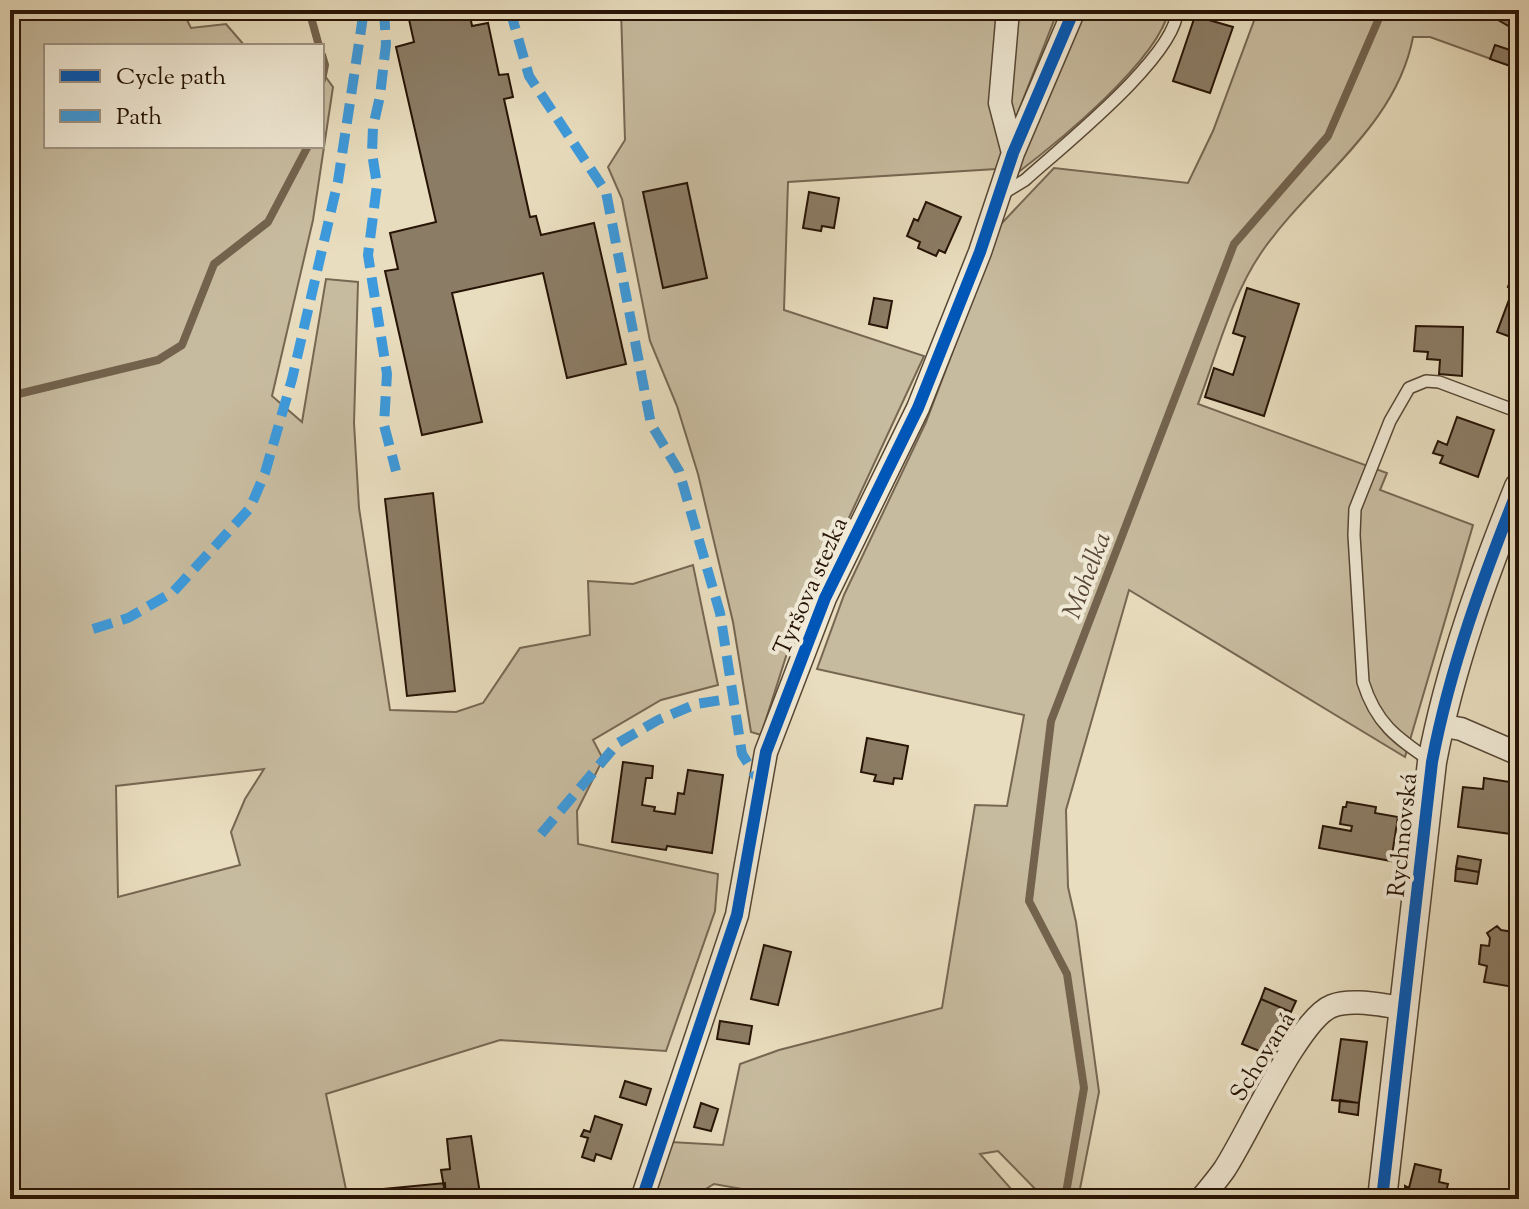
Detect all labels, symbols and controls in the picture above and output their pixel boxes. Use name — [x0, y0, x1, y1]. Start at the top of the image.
legend — [44, 44, 324, 148]
text: Cycle path — [116, 61, 226, 95]
text: Path — [116, 101, 162, 135]
street label: Tyršova stezka — [766, 512, 858, 661]
water label: Mohelka — [1055, 527, 1122, 624]
street label: Rychnovská — [1381, 771, 1427, 899]
street label: Schovaná — [1223, 1006, 1305, 1109]

